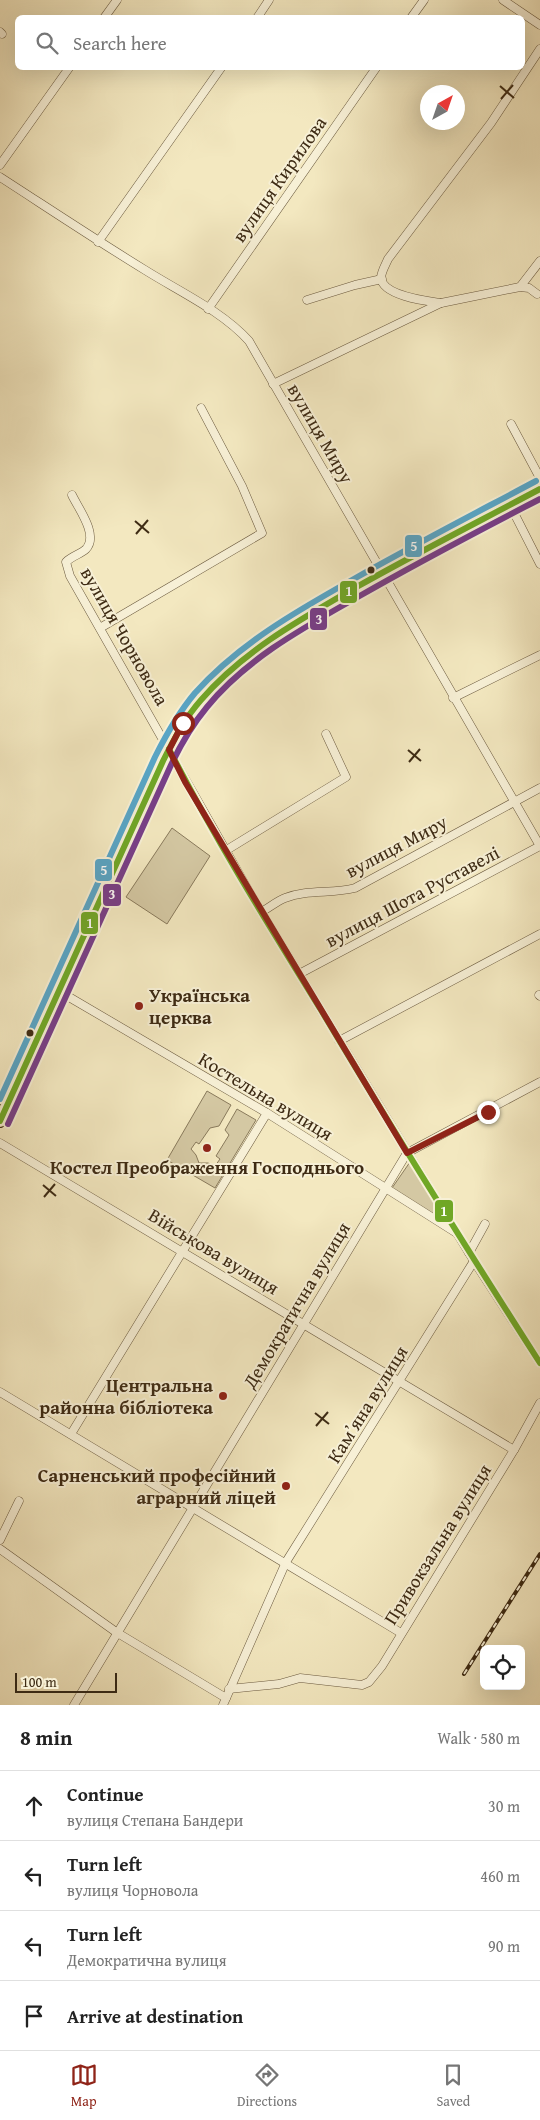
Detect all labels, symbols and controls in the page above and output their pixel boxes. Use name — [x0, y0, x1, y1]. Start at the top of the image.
search box — [15, 15, 525, 70]
icon: search — [33, 29, 61, 57]
text: Search here — [73, 29, 167, 57]
north arrow — [420, 85, 465, 130]
street label: вулиця Кирилова — [225, 110, 333, 248]
street label: вулиця Миру — [281, 378, 361, 489]
line badge: 5 — [404, 534, 423, 558]
text: 5 — [410, 536, 418, 556]
street label: вулиця Чорновола — [74, 561, 176, 711]
unlabelled marker — [366, 565, 376, 575]
line badge: 1 — [339, 580, 358, 604]
text: 1 — [345, 581, 353, 601]
line badge: 3 — [309, 607, 328, 631]
text: 3 — [315, 609, 323, 629]
route start — [172, 712, 195, 735]
street label: вулиця Миру — [340, 807, 452, 885]
street label: вулиця Шота Руставелі — [320, 838, 504, 954]
line badge: 5 — [94, 858, 113, 882]
text: 5 — [100, 860, 108, 880]
line badge: 3 — [102, 883, 122, 907]
text: 3 — [108, 884, 116, 904]
line badge: 1 — [80, 911, 99, 935]
text: 1 — [86, 913, 94, 933]
place label: Українська церква — [149, 981, 250, 1031]
marker: Українська церква — [133, 1000, 145, 1012]
unlabelled marker — [25, 1028, 35, 1038]
street label: Костельна вулиця — [193, 1045, 339, 1148]
route end — [477, 1101, 500, 1124]
marker: Костел Преображення Господнього — [201, 1142, 213, 1154]
place label: Костел Преображення Господнього — [50, 1153, 364, 1181]
line badge: 1 — [434, 1199, 454, 1223]
street label: Військова вулиця — [143, 1201, 285, 1301]
text: 1 — [440, 1201, 448, 1221]
street label: Демократична вулиця — [235, 1216, 357, 1394]
street label: Камʼяна вулиця — [320, 1340, 414, 1468]
place label: Центральна районна бібліотека — [39, 1371, 213, 1421]
marker: Центральна районна бібліотека — [217, 1390, 229, 1402]
street label: Привокзальна вулиця — [376, 1458, 498, 1630]
place label: Сарненський професійний аграрний ліцей — [38, 1461, 276, 1511]
marker: Сарненський професійний аграрний ліцей — [280, 1480, 292, 1492]
map controls — [480, 1645, 525, 1690]
button: locate — [480, 1645, 525, 1690]
scale bar — [15, 1670, 118, 1693]
text: 100 m — [22, 1672, 57, 1692]
text: 8 min — [20, 1722, 72, 1753]
text: Walk · 580 m — [437, 1726, 520, 1750]
text: Continue — [67, 1780, 144, 1808]
icon: ahead — [20, 1792, 48, 1820]
text: 30 m — [488, 1794, 520, 1818]
text: вулиця Степана Бандери — [67, 1808, 243, 1832]
text: Turn left — [67, 1850, 142, 1878]
icon: left — [20, 1862, 48, 1890]
text: 460 m — [480, 1864, 520, 1888]
text: вулиця Чорновола — [67, 1878, 198, 1902]
text: Turn left — [67, 1920, 142, 1948]
icon: left — [20, 1932, 48, 1960]
text: 90 m — [488, 1934, 520, 1958]
text: Демократична вулиця — [67, 1948, 227, 1972]
icon: arrive — [20, 2002, 48, 2030]
text: Arrive at destination — [67, 2002, 243, 2030]
tab: Map — [70, 2061, 98, 2111]
tab: Directions — [237, 2061, 297, 2111]
tab: Saved — [436, 2061, 470, 2111]

